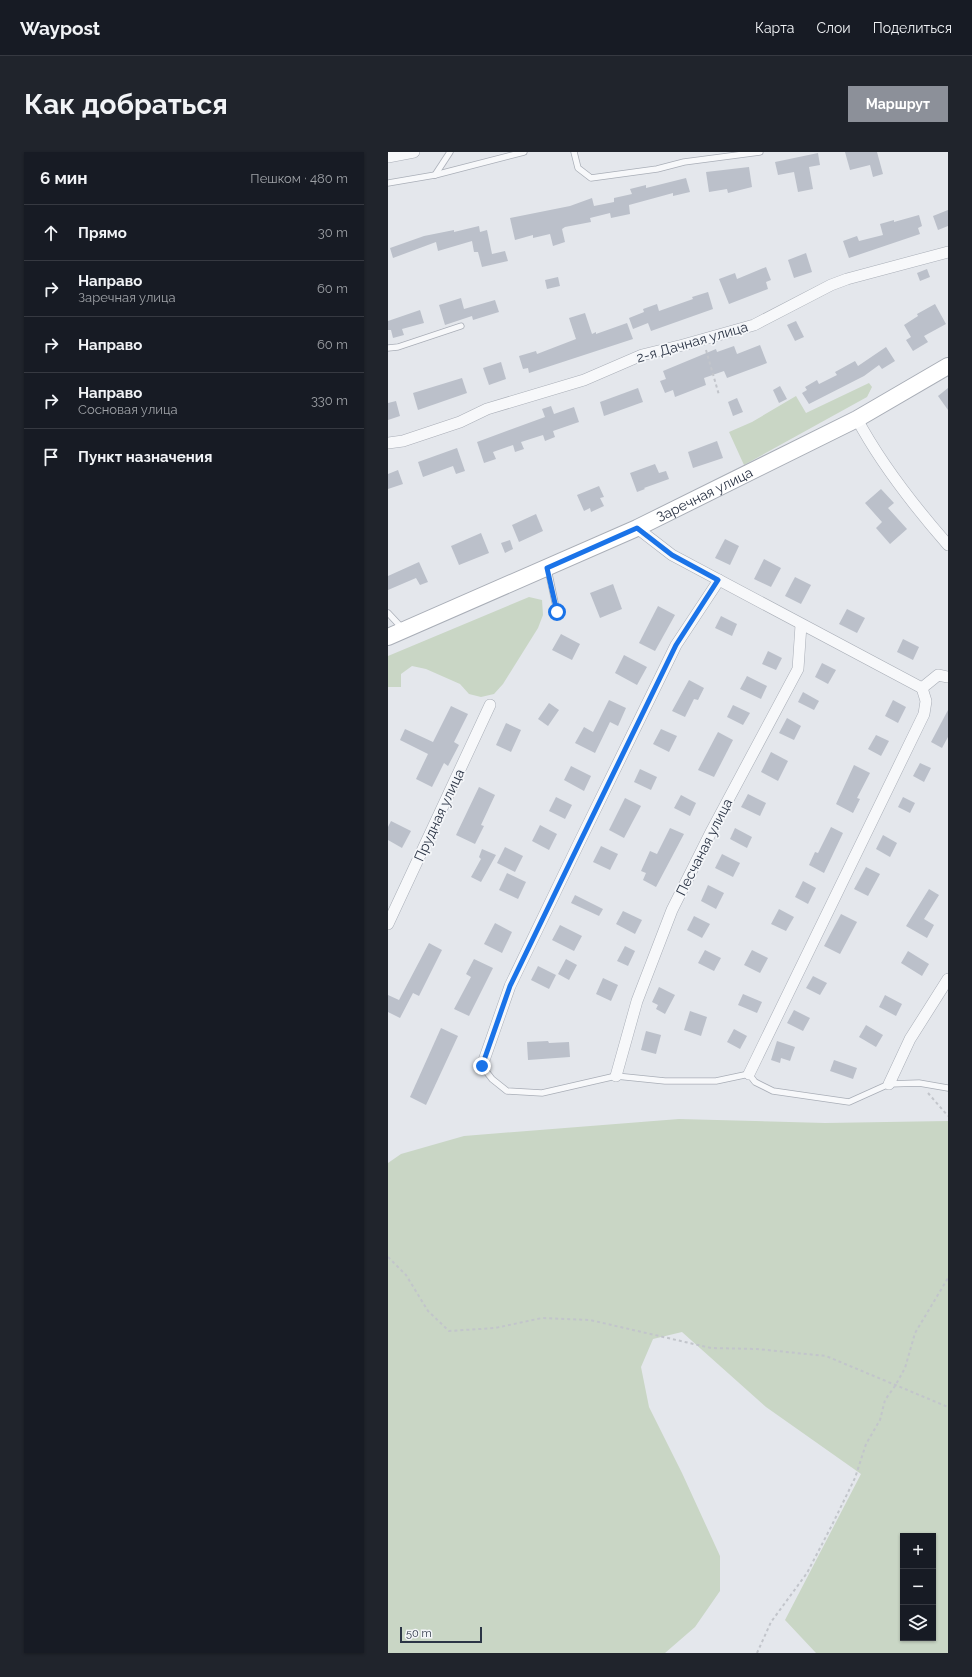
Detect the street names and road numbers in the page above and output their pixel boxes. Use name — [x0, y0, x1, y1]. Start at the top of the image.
street label: 2-я Дачная улица — [634, 318, 750, 366]
street label: Заречная улица — [654, 464, 755, 525]
street label: Прудная улица — [411, 766, 467, 864]
street label: Песчаная улица — [673, 796, 735, 898]

